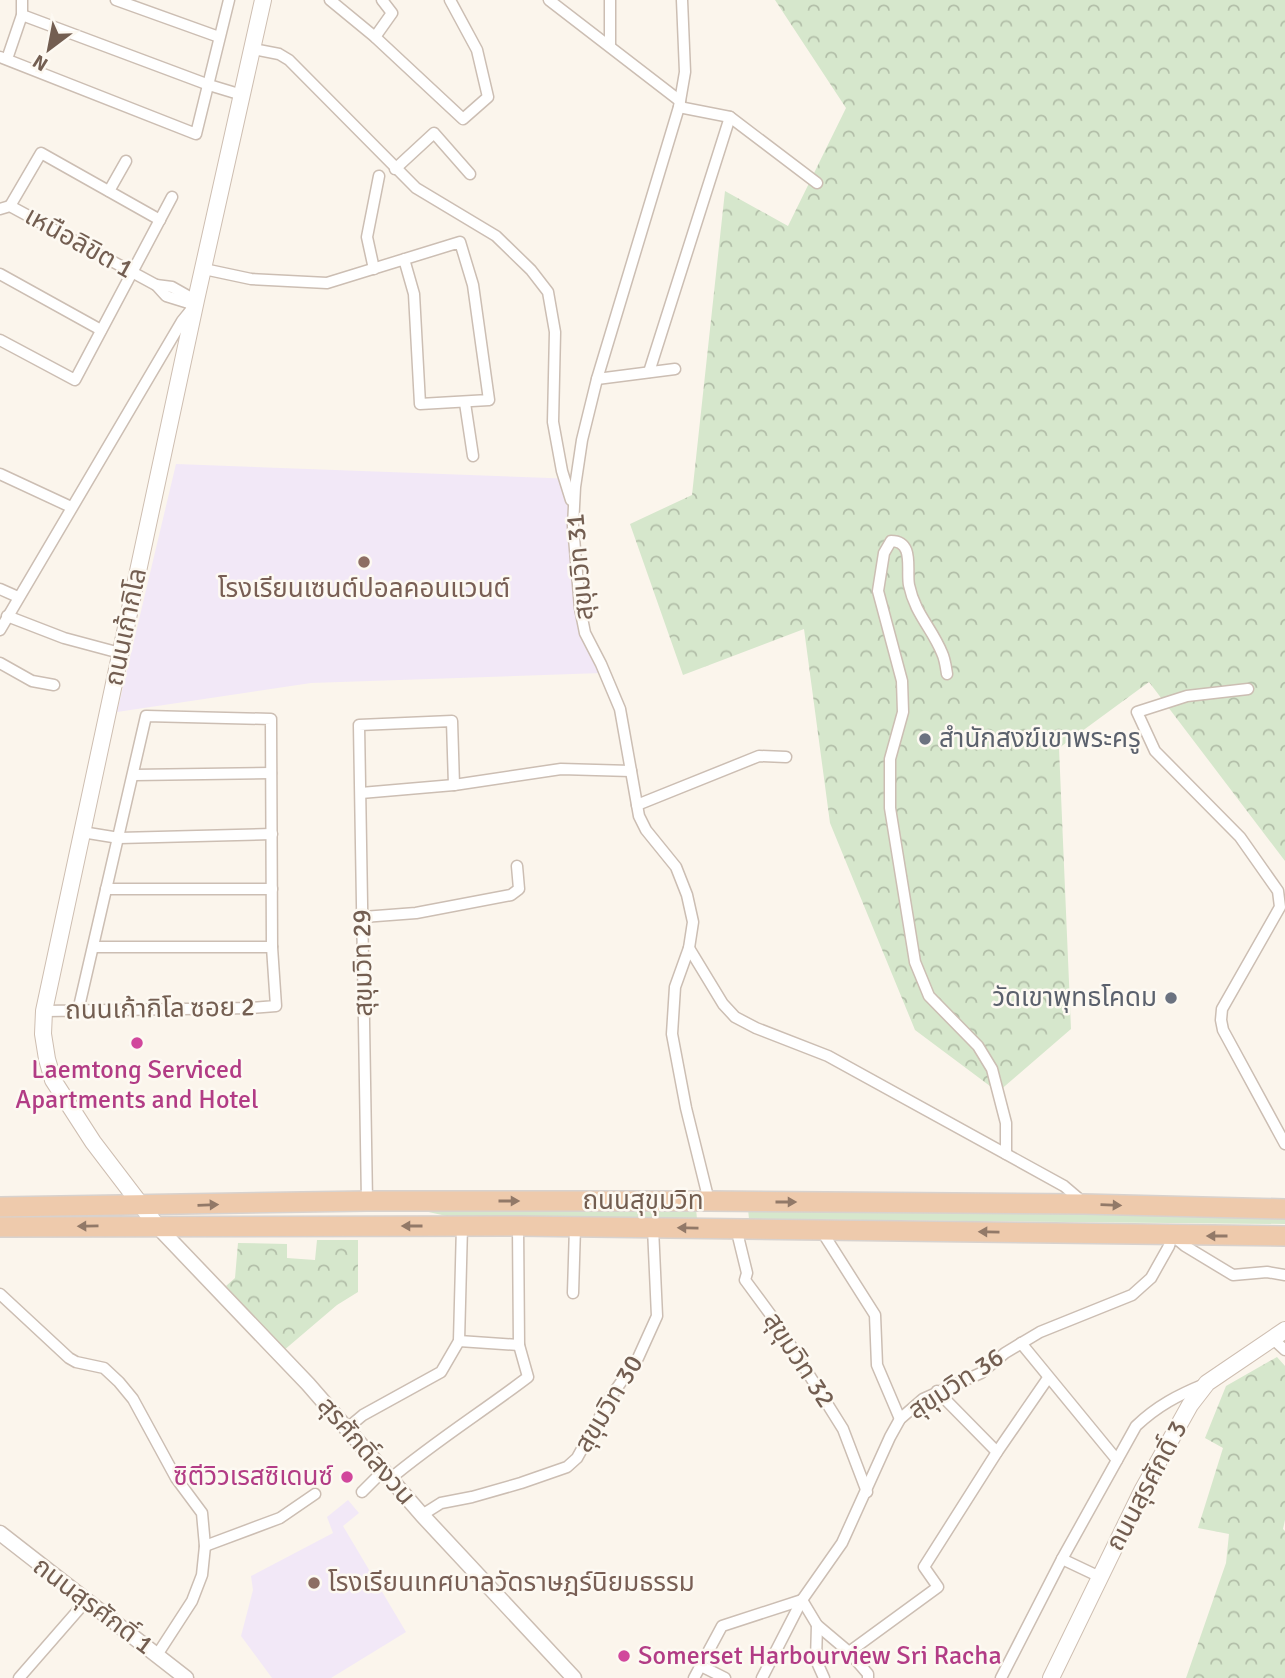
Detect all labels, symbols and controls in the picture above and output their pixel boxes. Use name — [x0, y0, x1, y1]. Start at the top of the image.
north arrow — [14, 14, 84, 84]
text: N — [29, 49, 52, 76]
street label: เหนือลิขิต 1 — [19, 200, 139, 286]
street label: สุขุมวิท 31 — [559, 512, 601, 622]
marker: โรงเรียนเซนต์ปอลคอนแวนต์ — [356, 554, 372, 570]
street label: ถนนเก้ากิโล — [98, 565, 154, 689]
place label: โรงเรียนเซนต์ปอลคอนแวนต์ — [218, 573, 510, 605]
place label: สำนักสงฆ์เขาพระครู — [939, 723, 1141, 755]
marker: สำนักสงฆ์เขาพระครู — [917, 731, 933, 747]
street label: สุขุมวิท 29 — [346, 909, 380, 1017]
place label: วัดเขาพุทธโคดม — [992, 982, 1157, 1014]
marker: วัดเขาพุทธโคดม — [1163, 990, 1179, 1006]
street label: ถนนเก้ากิโล ซอย 2 — [65, 991, 255, 1027]
marker: Laemtong Serviced Apartments and Hotel — [129, 1035, 145, 1051]
place label: Laemtong Serviced Apartments and Hotel — [15, 1054, 259, 1116]
street label: ถนนสุขุมวิท — [582, 1185, 704, 1217]
one-way arrow — [499, 1195, 521, 1207]
one-way arrow — [775, 1196, 797, 1208]
one-way arrow — [198, 1199, 220, 1210]
one-way arrow — [1101, 1199, 1123, 1210]
one-way arrow — [77, 1220, 99, 1232]
one-way arrow — [401, 1220, 423, 1232]
one-way arrow — [677, 1222, 699, 1234]
one-way arrow — [978, 1226, 1000, 1237]
one-way arrow — [1206, 1230, 1228, 1241]
street label: สุขุมวิท 32 — [756, 1306, 842, 1414]
street label: สุขุมวิท 36 — [902, 1341, 1010, 1427]
street label: สุขุมวิท 30 — [568, 1350, 650, 1458]
street label: สุรศักดิ์สงวน — [310, 1390, 422, 1512]
street label: ถนนสุรศักดิ์ 3 — [1099, 1415, 1195, 1557]
place label: ซิตีวิวเรสซิเดนซ์ — [173, 1461, 334, 1493]
marker: ซิตีวิวเรสซิเดนซ์ — [339, 1469, 355, 1485]
street label: ถนนสุรศักดิ์ 1 — [26, 1550, 160, 1662]
place label: โรงเรียนเทศบาลวัดราษฎร์นิยมธรรม — [328, 1567, 695, 1599]
marker: โรงเรียนเทศบาลวัดราษฎร์นิยมธรรม — [306, 1575, 322, 1591]
place label: Somerset Harbourview Sri Racha — [638, 1640, 1002, 1672]
marker: Somerset Harbourview Sri Racha — [616, 1648, 632, 1664]

